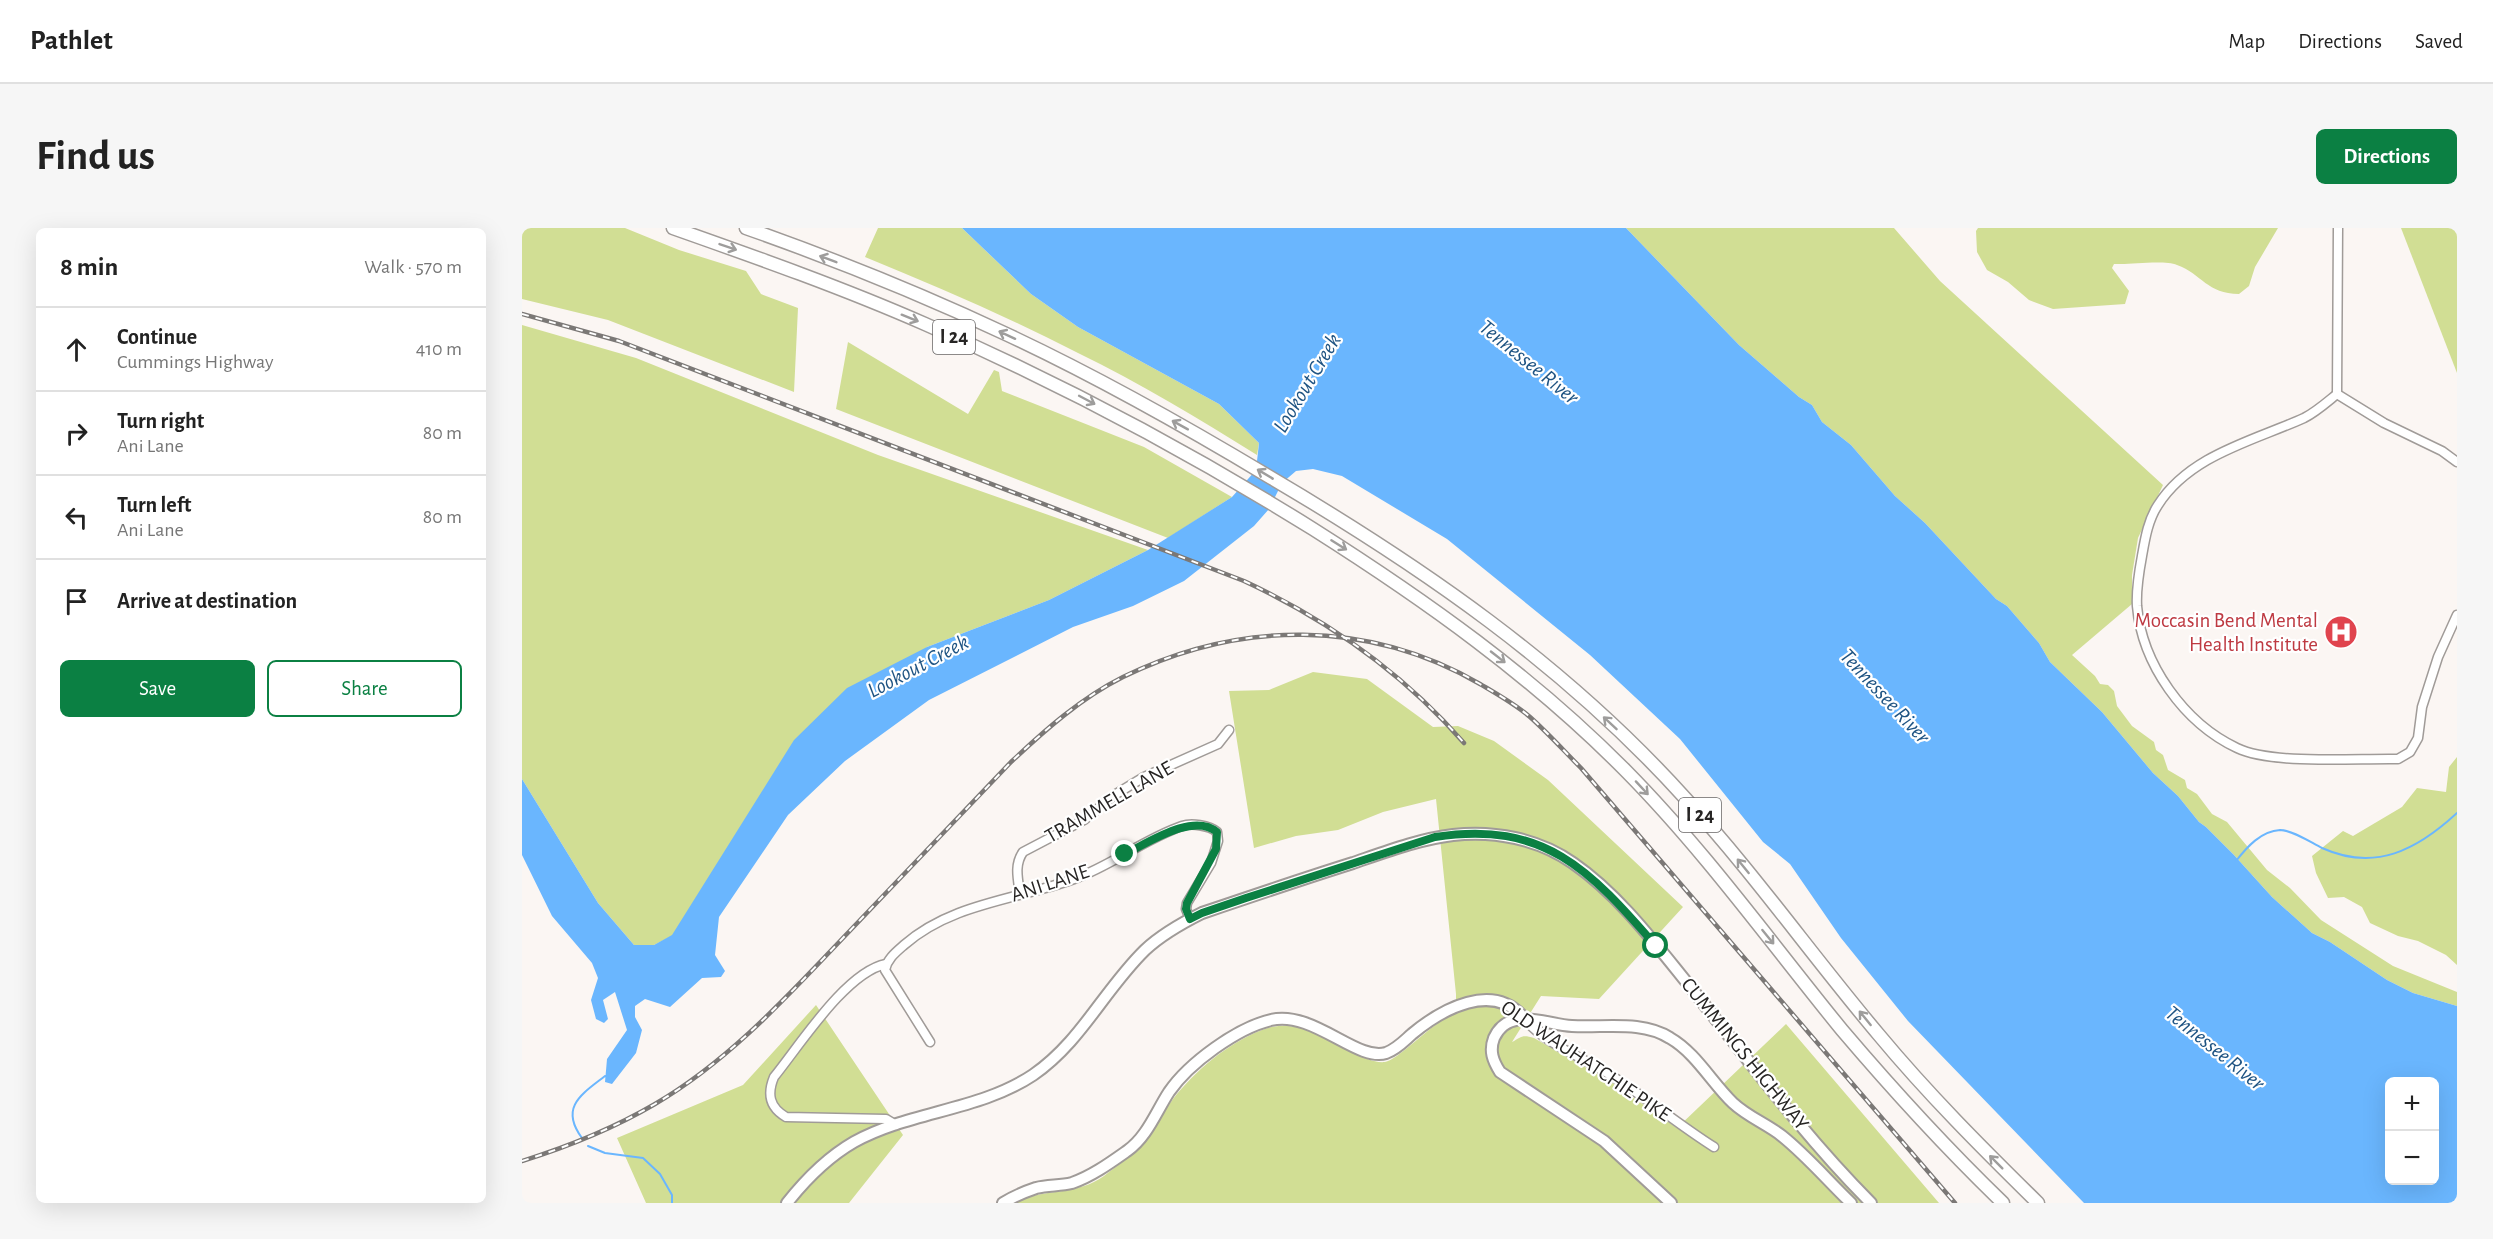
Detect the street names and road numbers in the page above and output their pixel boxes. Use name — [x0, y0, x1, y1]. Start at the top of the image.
road number: I 24 — [933, 320, 975, 354]
street label: TRAMMELL LANE — [1042, 757, 1176, 847]
road number: I 24 — [1679, 798, 1721, 832]
street label: ANI LANE — [1008, 861, 1092, 905]
street label: CUMMINGS HIGHWAY — [1677, 974, 1813, 1134]
street label: OLD WAUHATCHIE PIKE — [1497, 996, 1675, 1126]

